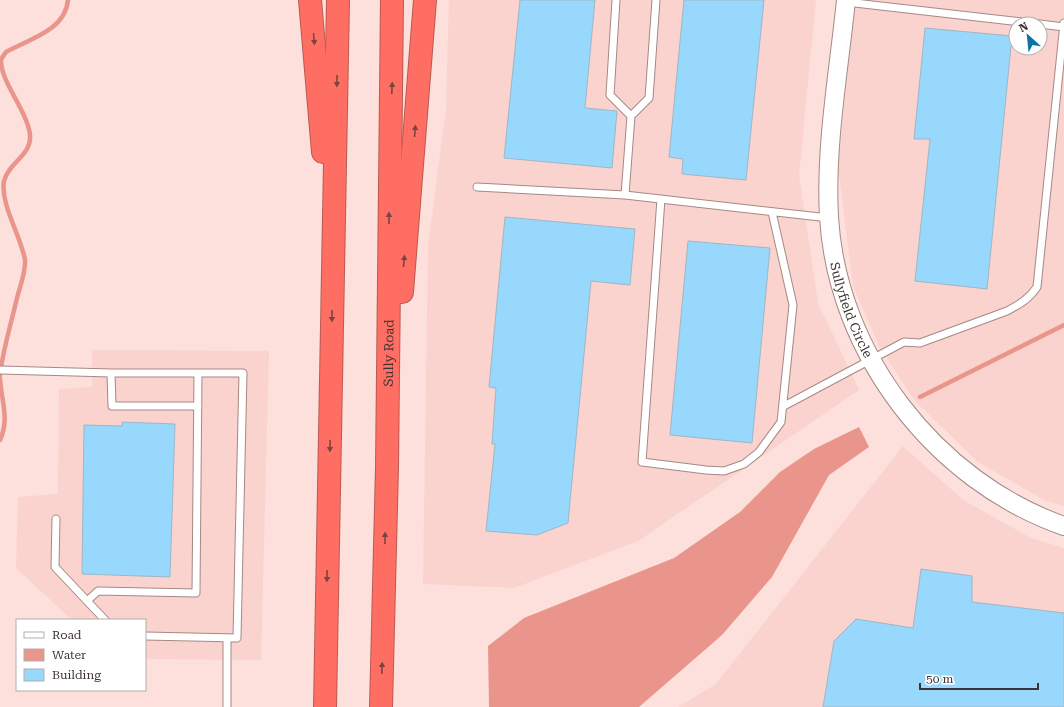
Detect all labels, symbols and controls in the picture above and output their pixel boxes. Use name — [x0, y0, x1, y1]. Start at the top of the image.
north arrow — [1008, 16, 1048, 56]
text: N — [1017, 20, 1031, 35]
one-way arrow — [311, 33, 317, 45]
one-way arrow — [334, 75, 340, 88]
one-way arrow — [389, 81, 395, 94]
one-way arrow — [412, 125, 418, 137]
one-way arrow — [386, 211, 392, 224]
one-way arrow — [401, 255, 408, 267]
street label: Sullyfield Circle — [827, 261, 876, 360]
one-way arrow — [329, 310, 335, 323]
street label: Sully Road — [381, 319, 397, 387]
one-way arrow — [327, 440, 333, 453]
one-way arrow — [382, 531, 388, 544]
one-way arrow — [324, 570, 330, 583]
legend — [16, 619, 146, 691]
text: Road — [52, 628, 82, 642]
text: Water — [52, 648, 86, 662]
one-way arrow — [378, 662, 385, 674]
scale bar — [920, 665, 1038, 691]
text: Building — [52, 668, 101, 682]
text: 50 m — [926, 672, 953, 686]

